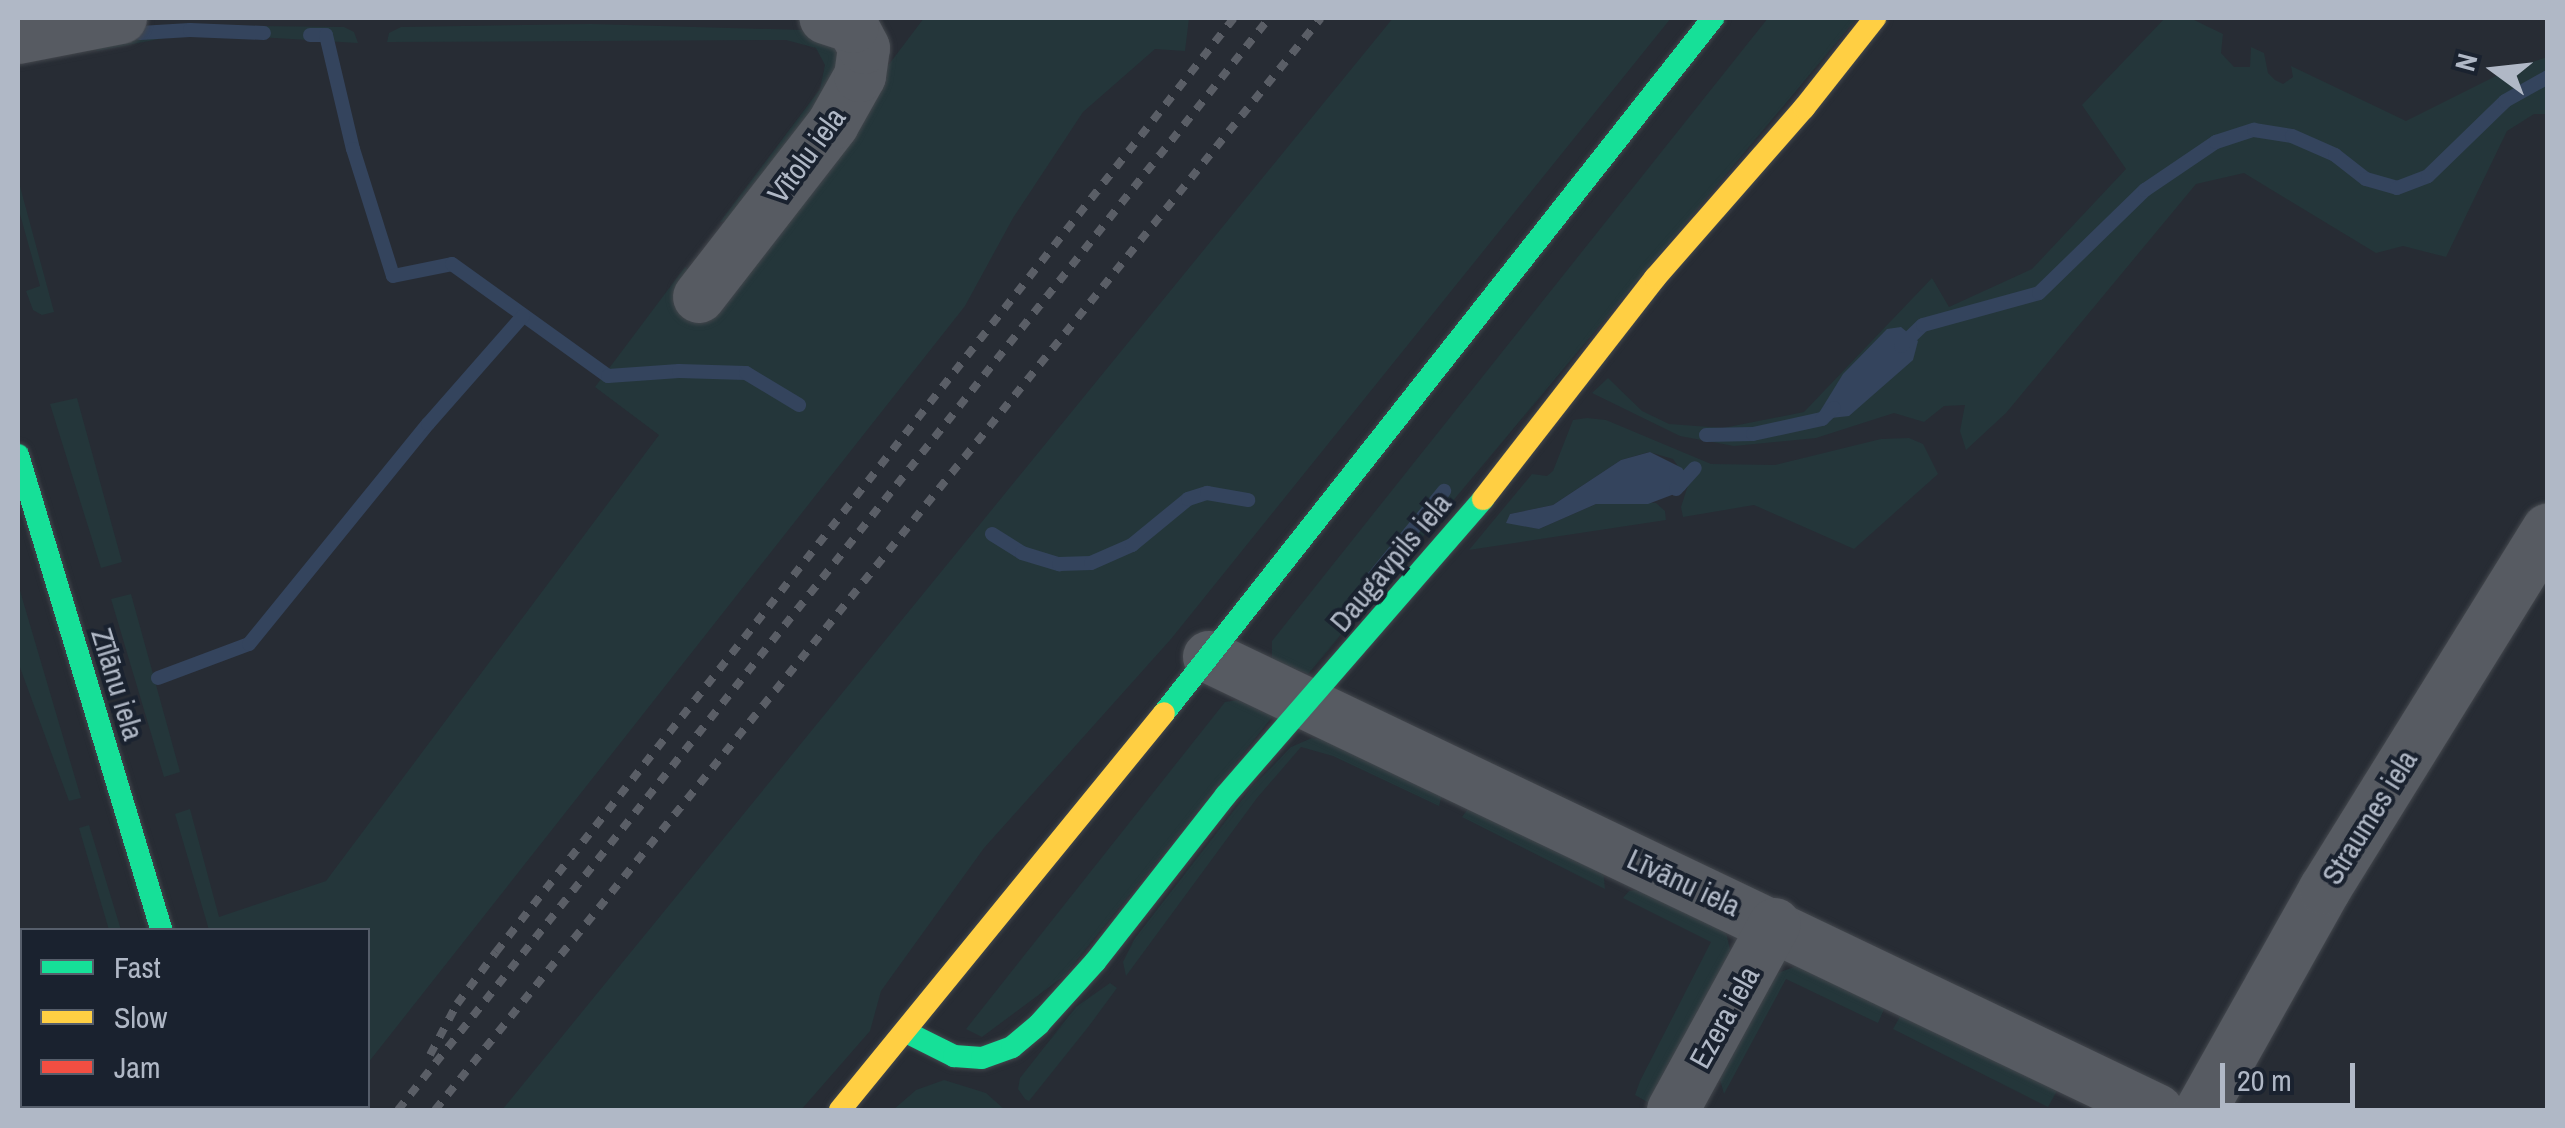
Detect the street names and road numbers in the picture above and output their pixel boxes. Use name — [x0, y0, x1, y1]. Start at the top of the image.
street label: Vītolu iela — [759, 100, 853, 210]
street label: Daugavpils iela — [1322, 485, 1458, 639]
street label: Zīlānu iela — [84, 624, 152, 744]
street label: Straumes iela — [2314, 743, 2424, 891]
street label: Līvānu iela — [1622, 840, 1746, 924]
street label: Ezera iela — [1681, 960, 1767, 1074]

